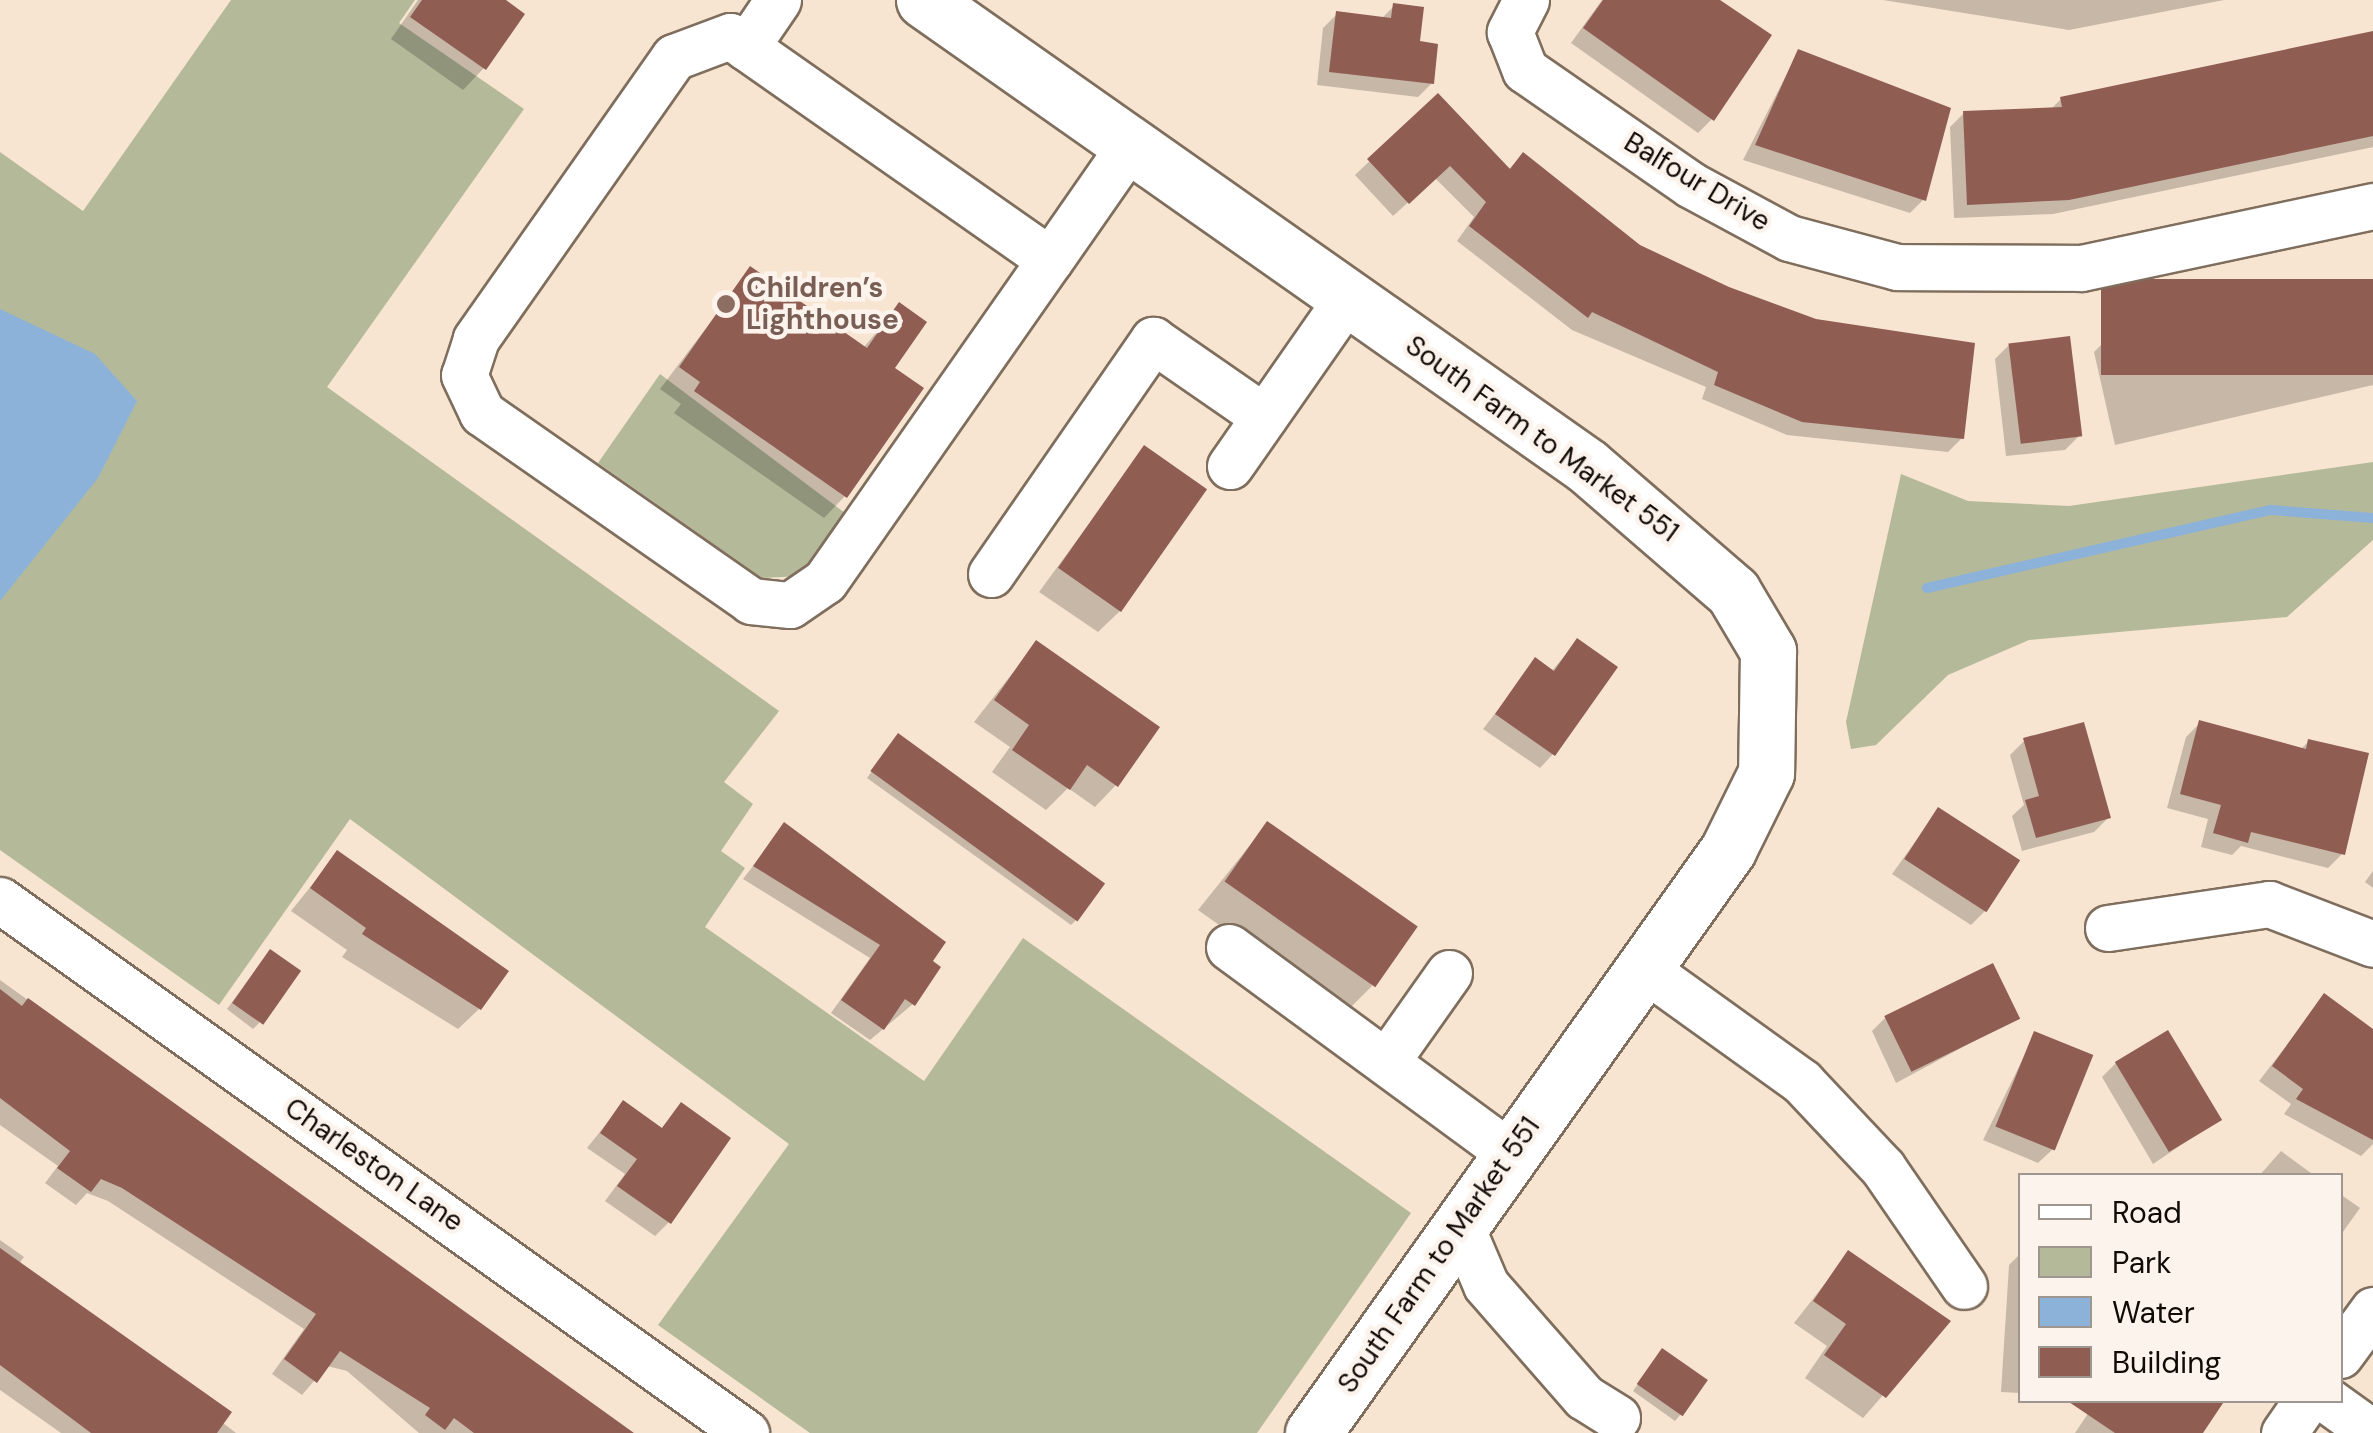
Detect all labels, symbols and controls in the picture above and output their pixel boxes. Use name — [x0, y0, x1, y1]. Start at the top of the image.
street label: Balfour Drive — [1618, 125, 1776, 239]
place label: Children’s Lighthouse — [746, 271, 899, 337]
marker: Children’s Lighthouse — [715, 293, 737, 315]
street label: South Farm to Market 551 — [1399, 329, 1685, 549]
street label: Charleston Lane — [278, 1091, 470, 1239]
street label: South Farm to Market 551 — [1331, 1111, 1547, 1399]
legend — [2018, 1173, 2343, 1403]
text: Road — [2112, 1193, 2182, 1232]
text: Park — [2112, 1243, 2171, 1282]
text: Water — [2112, 1293, 2195, 1332]
text: Building — [2112, 1343, 2221, 1382]

